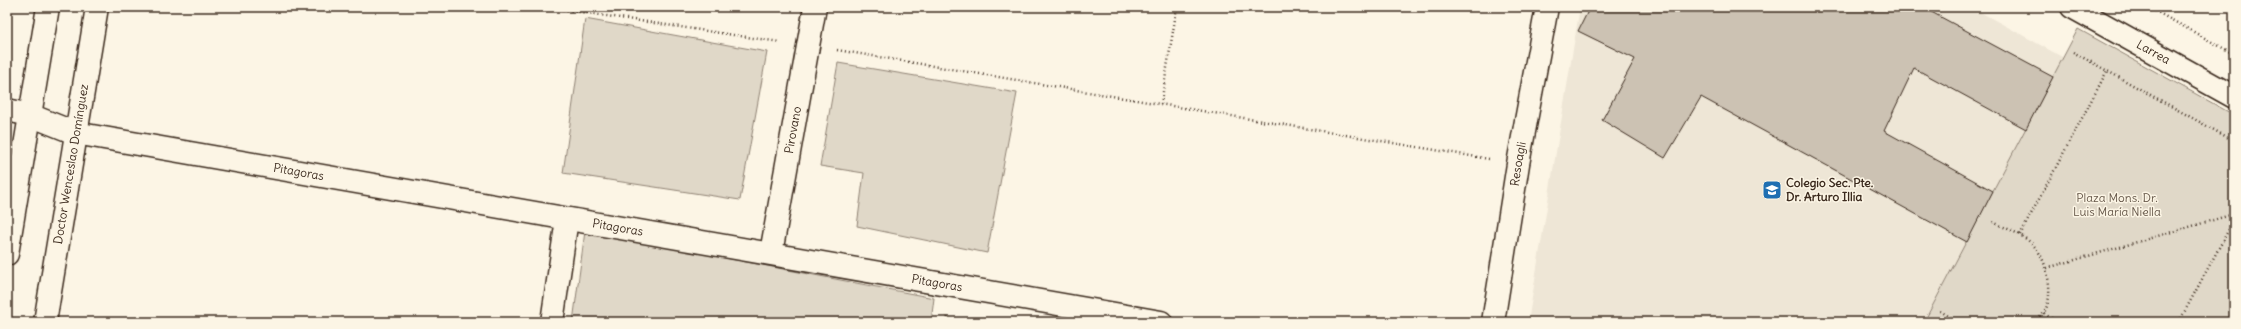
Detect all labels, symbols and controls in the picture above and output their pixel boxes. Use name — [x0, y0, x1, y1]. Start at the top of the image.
street label: Larrea — [2134, 36, 2173, 67]
street label: Doctor Wenceslao Domínguez — [50, 83, 91, 245]
street label: Pirovano — [781, 105, 804, 155]
street label: Resoagli — [1507, 140, 1529, 187]
street label: Pitagoras — [272, 160, 325, 183]
place label: Colegio Sec. Pte. Dr. Arturo Illia — [1786, 175, 1874, 204]
school or university icon: Colegio Sec. Pte. Dr. Arturo Illia — [1761, 179, 1783, 201]
park label: Plaza Mons. Dr. Luis María Niella — [2073, 190, 2161, 219]
street label: Pitagoras — [591, 215, 644, 239]
street label: Pitagoras — [911, 271, 964, 294]

